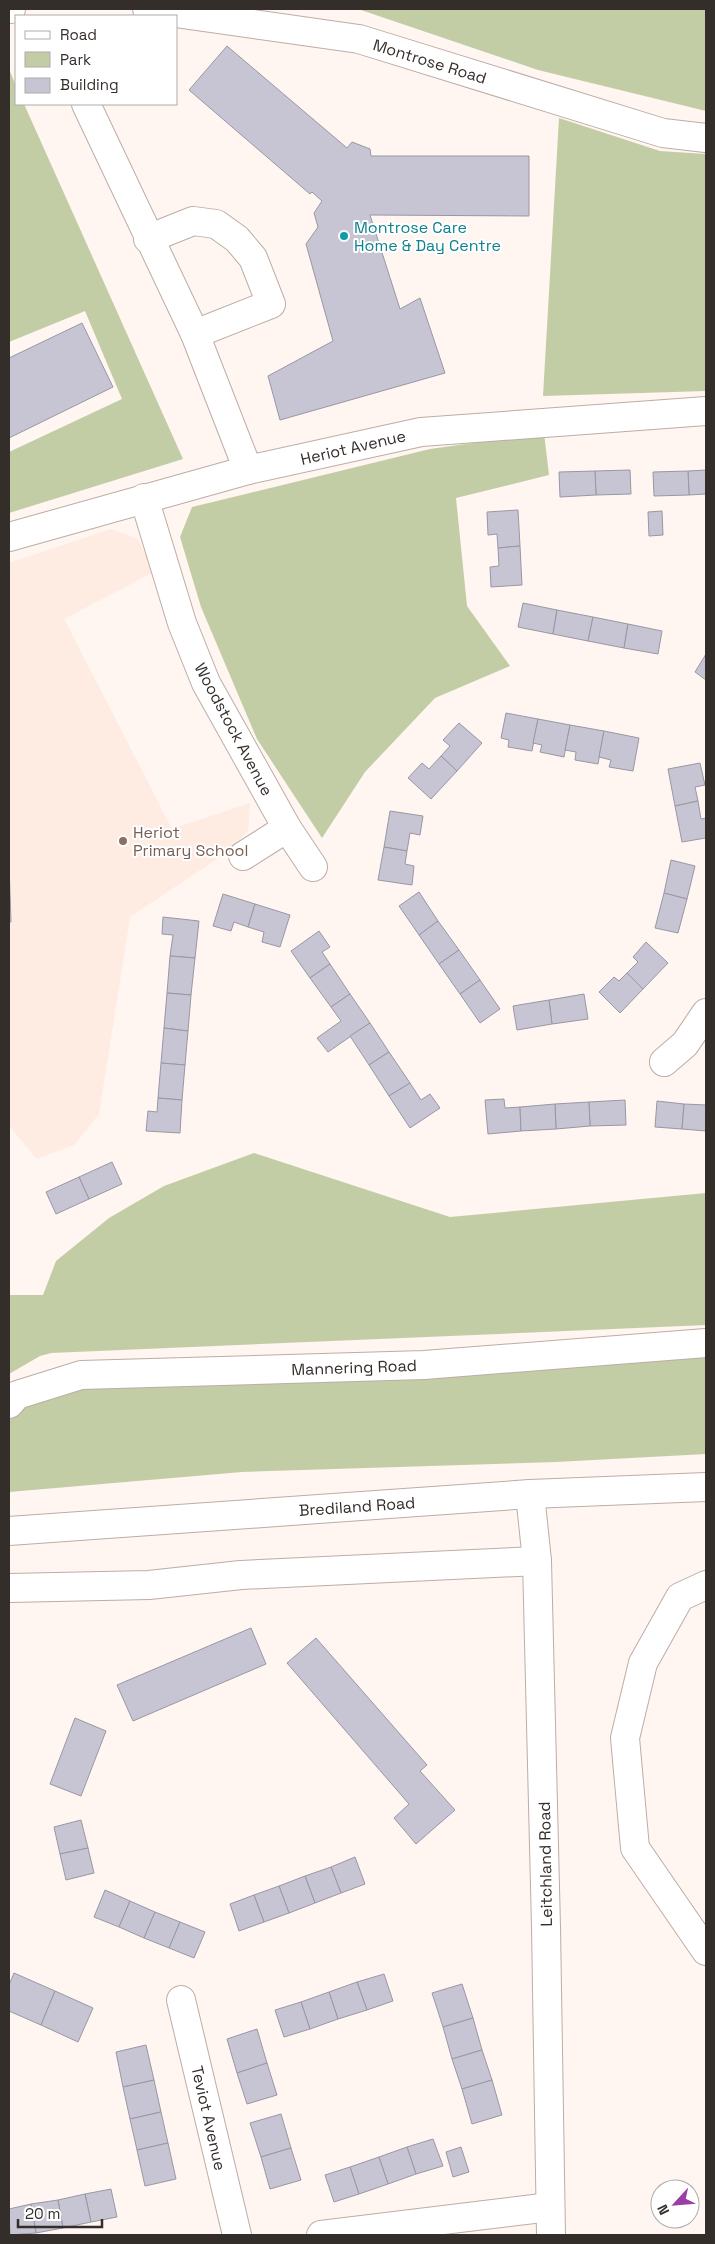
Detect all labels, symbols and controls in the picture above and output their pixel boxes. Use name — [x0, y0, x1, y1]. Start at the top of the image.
legend — [15, 15, 178, 105]
text: Road — [60, 25, 97, 44]
street label: Montrose Road — [371, 34, 489, 89]
text: Park — [60, 50, 91, 69]
text: Building — [60, 75, 119, 94]
place label: Montrose Care Home & Day Centre — [354, 217, 501, 256]
marker: Montrose Care Home & Day Centre — [338, 230, 350, 242]
street label: Heriot Avenue — [298, 425, 408, 470]
street label: Woodstock Avenue — [190, 659, 277, 799]
place label: Heriot Primary School — [133, 822, 248, 861]
marker: Heriot Primary School — [117, 835, 129, 847]
street label: Mannering Road — [291, 1355, 417, 1380]
street label: Brediland Road — [298, 1492, 416, 1521]
street label: Leitchland Road — [534, 1801, 557, 1927]
street label: Teviot Avenue — [186, 2064, 231, 2173]
north arrow — [650, 2179, 700, 2229]
scale bar — [18, 2196, 101, 2228]
text: N — [653, 2202, 673, 2218]
text: 20 m — [25, 2204, 60, 2223]

